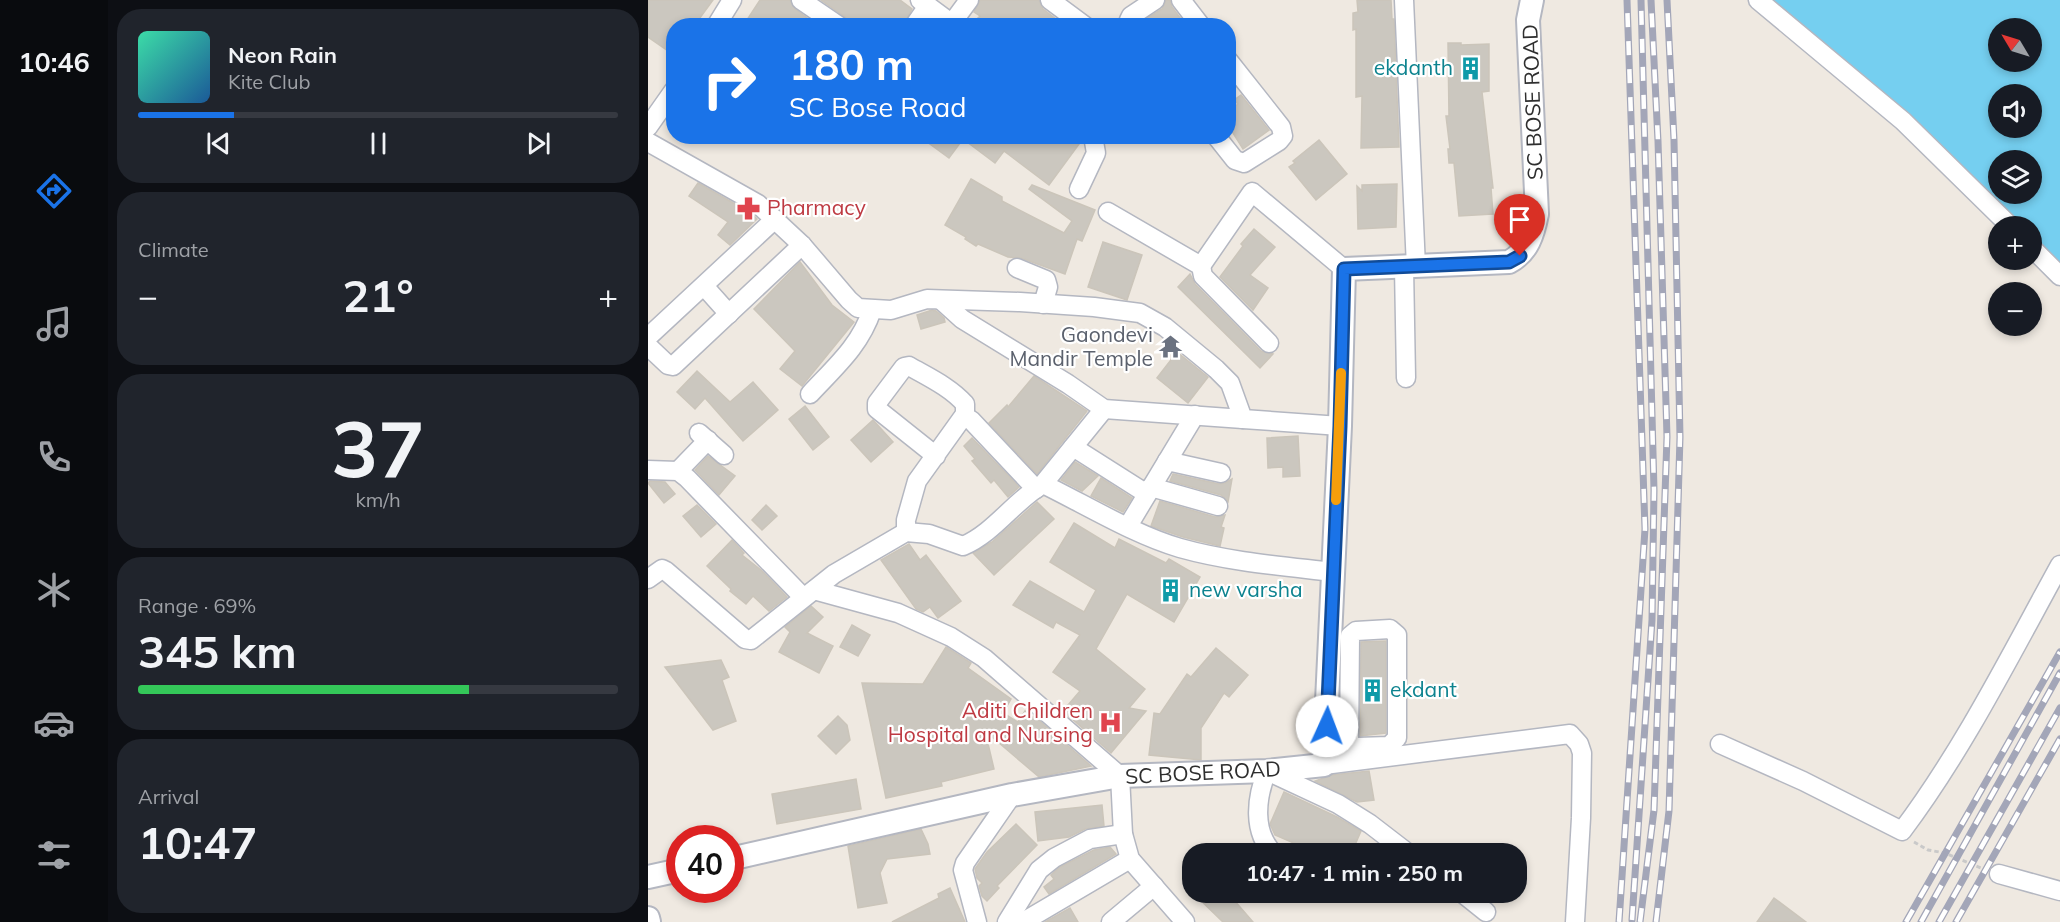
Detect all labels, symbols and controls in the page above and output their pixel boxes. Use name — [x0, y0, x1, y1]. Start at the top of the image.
north arrow — [1988, 18, 2042, 72]
map controls — [1988, 18, 2042, 336]
street label: SC BOSE ROAD — [1516, 24, 1548, 180]
text: 180 m — [789, 38, 914, 91]
text: Neon Rain — [228, 41, 337, 69]
icon: right — [690, 42, 768, 120]
text: 10:46 — [18, 45, 90, 79]
place label: ekdanth — [1374, 54, 1453, 80]
building icon: ekdanth — [1458, 55, 1484, 81]
text: Kite Club — [228, 69, 310, 94]
button: sound — [1988, 84, 2042, 138]
text: SC Bose Road — [789, 90, 966, 124]
icon: previous — [202, 127, 235, 160]
icon: pause — [362, 127, 395, 160]
icon: next — [522, 127, 555, 160]
button: layers — [1988, 150, 2042, 204]
icon: directions — [33, 170, 75, 212]
place label: Pharmacy — [767, 194, 866, 220]
pin — [1494, 194, 1545, 256]
pharmacy icon: Pharmacy — [736, 195, 762, 221]
icon: arrive — [1503, 203, 1536, 236]
button: + — [1988, 216, 2042, 270]
text: Climate — [138, 237, 209, 262]
text: 21° — [342, 267, 414, 323]
text: − — [138, 275, 158, 316]
text: + — [598, 275, 618, 316]
button: − — [1988, 282, 2042, 336]
icon: music — [33, 303, 75, 345]
place label: Gaondevi Mandir Temple — [1009, 321, 1153, 371]
temple icon: Gaondevi Mandir Temple — [1158, 334, 1184, 360]
text: 37 — [331, 399, 425, 497]
icon: phone — [33, 436, 75, 478]
text: km/h — [355, 487, 401, 512]
icon: climate — [33, 569, 75, 611]
place label: new varsha — [1189, 576, 1303, 602]
building icon: new varsha — [1158, 577, 1184, 603]
text: Range · 69% — [138, 593, 256, 618]
text: 345 km — [138, 623, 297, 679]
place label: ekdant — [1390, 676, 1457, 702]
building icon: ekdant — [1359, 677, 1385, 703]
position arrow — [1295, 694, 1359, 758]
place label: Aditi Children Hospital and Nursing — [888, 697, 1093, 747]
icon: car — [33, 702, 75, 744]
hospital icon: Aditi Children Hospital and Nursing — [1098, 710, 1124, 736]
street label: SC BOSE ROAD — [1124, 755, 1281, 789]
text: Arrival — [138, 784, 199, 809]
text: 10:47 — [138, 814, 257, 870]
speed limit sign: 40 — [666, 825, 744, 903]
icon: filters — [33, 834, 75, 876]
text: 10:47 · 1 min · 250 m — [1246, 859, 1463, 887]

